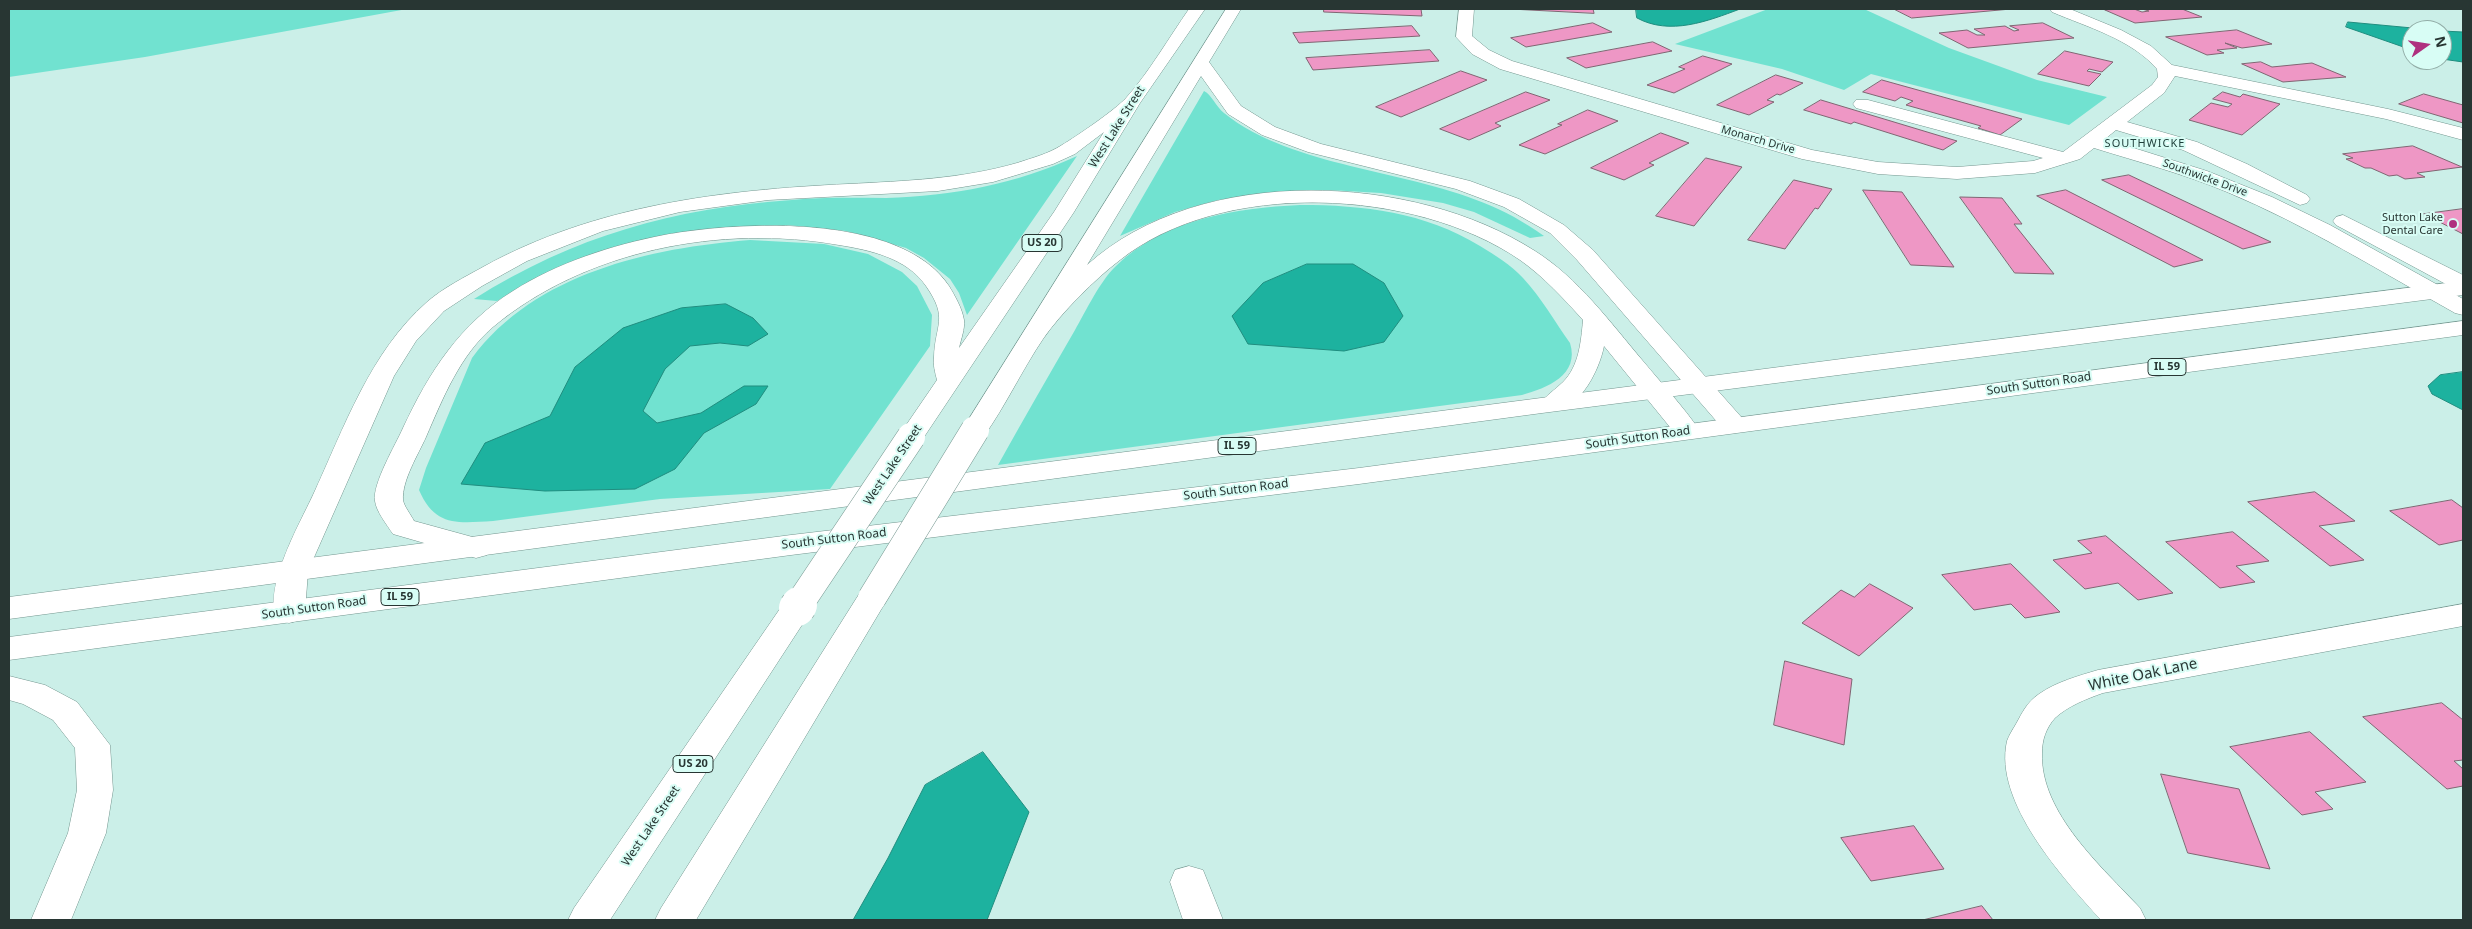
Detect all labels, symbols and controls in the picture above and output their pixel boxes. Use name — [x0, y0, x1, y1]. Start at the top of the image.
north arrow — [2402, 20, 2452, 70]
text: N — [2431, 34, 2452, 49]
street label: West Lake Street — [1086, 83, 1148, 171]
street label: Monarch Drive — [1720, 123, 1796, 157]
district label: SOUTHWICKE — [2103, 137, 2187, 151]
street label: Southwicke Drive — [2161, 157, 2249, 199]
place label: Sutton Lake Dental Care — [2382, 211, 2443, 237]
marker: Sutton Lake Dental Care — [2447, 218, 2459, 230]
road number: US 20 — [1022, 234, 1062, 252]
road number: IL 59 — [2148, 358, 2186, 376]
street label: South Sutton Road — [1986, 370, 2092, 398]
street label: West Lake Street — [861, 422, 925, 508]
street label: South Sutton Road — [1585, 424, 1691, 452]
road number: IL 59 — [1218, 438, 1256, 454]
street label: South Sutton Road — [1183, 476, 1289, 504]
street label: South Sutton Road — [781, 525, 887, 553]
road number: IL 59 — [381, 588, 419, 606]
street label: South Sutton Road — [261, 594, 367, 622]
street label: White Oak Lane — [2087, 655, 2199, 695]
road number: US 20 — [673, 756, 713, 772]
street label: West Lake Street — [619, 783, 683, 869]

